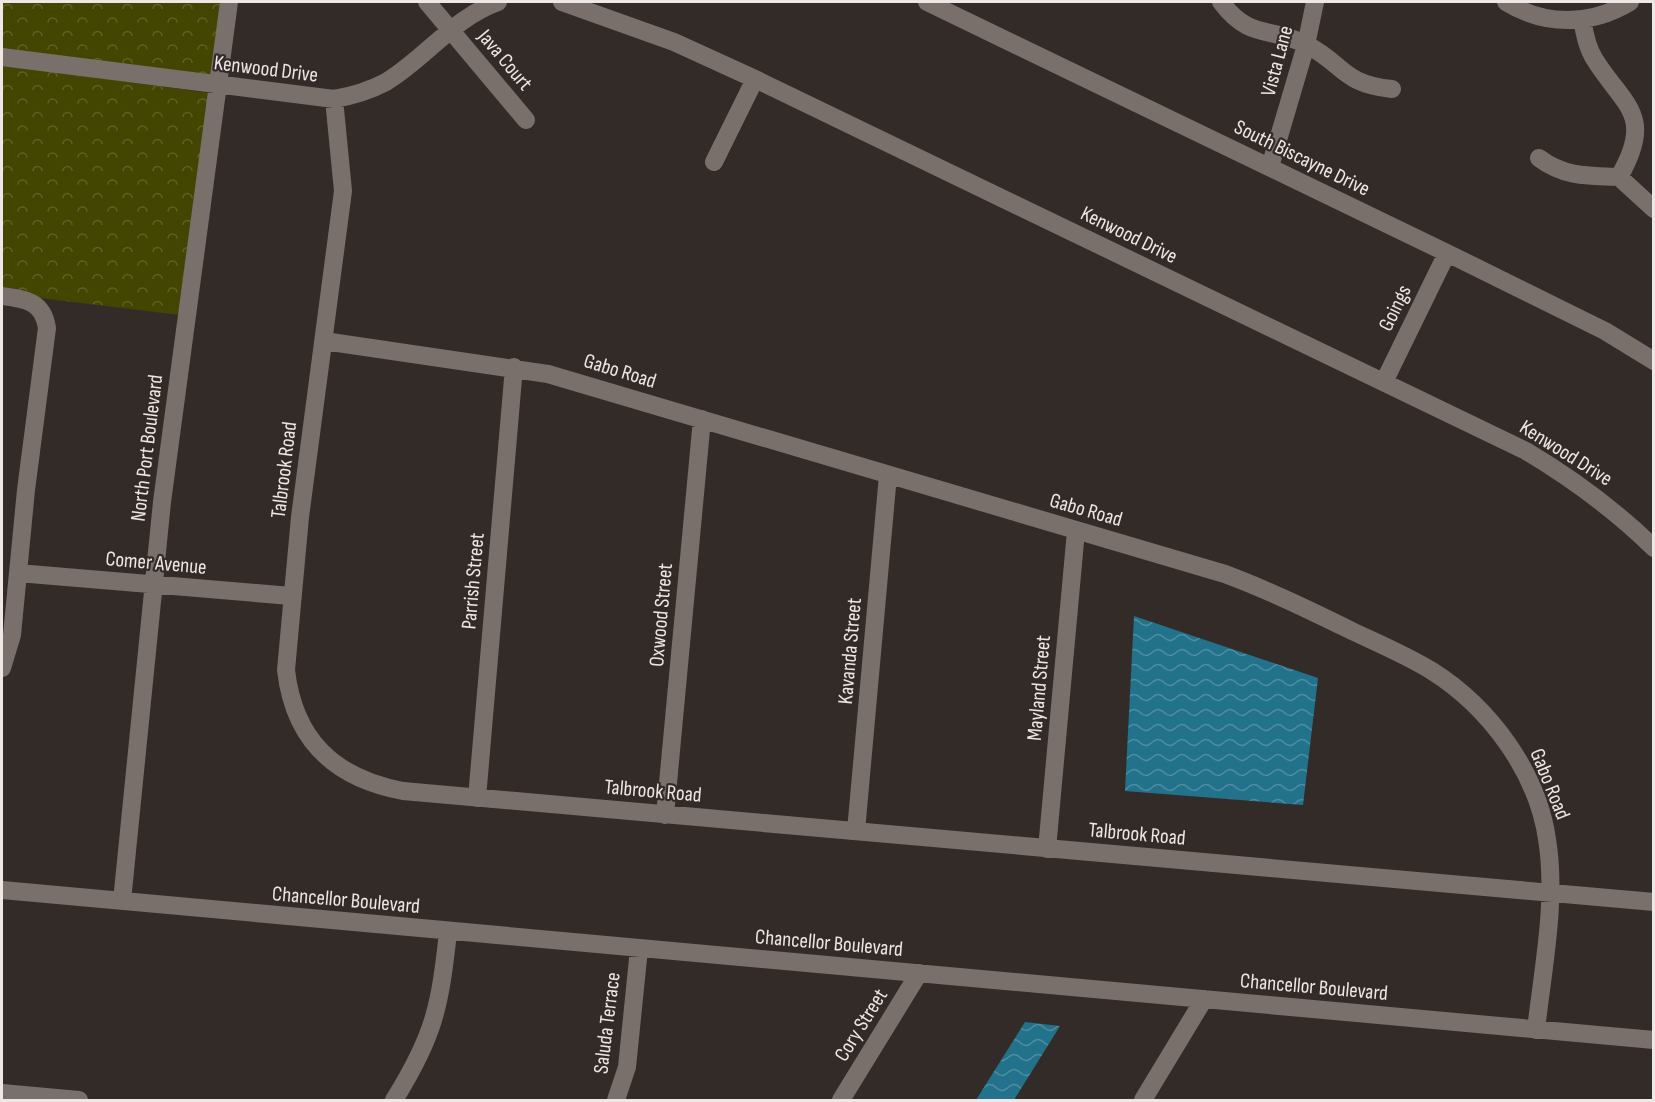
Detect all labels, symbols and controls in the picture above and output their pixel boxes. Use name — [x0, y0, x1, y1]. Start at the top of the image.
street label: Vista Lane — [1256, 23, 1298, 99]
street label: Java Court — [472, 24, 538, 95]
street label: Kenwood Drive — [213, 50, 319, 88]
street label: South Biscayne Drive — [1230, 114, 1374, 202]
street label: Kenwood Drive — [1077, 201, 1181, 269]
street label: Goings — [1373, 281, 1417, 335]
street label: Gabo Road — [581, 348, 659, 394]
street label: North Port Boulevard — [126, 373, 168, 523]
street label: Kenwood Drive — [1515, 415, 1617, 491]
street label: Talbrook Road — [266, 420, 302, 520]
street label: Gabo Road — [1047, 488, 1125, 532]
street label: Parrish Street — [456, 532, 490, 630]
street label: Comer Avenue — [104, 546, 208, 580]
street label: Oxwood Street — [644, 562, 678, 668]
street label: Kavanda Street — [833, 597, 867, 705]
street label: Mayland Street — [1022, 634, 1056, 742]
street label: Gabo Road — [1525, 745, 1575, 823]
street label: Talbrook Road — [603, 774, 703, 808]
street label: Talbrook Road — [1087, 817, 1187, 851]
street label: Chancellor Boulevard — [271, 881, 421, 919]
street label: Chancellor Boulevard — [754, 924, 904, 962]
street label: Chancellor Boulevard — [1239, 968, 1389, 1006]
street label: Saluda Terrace — [588, 971, 626, 1075]
street label: Cory Street — [829, 984, 893, 1066]

